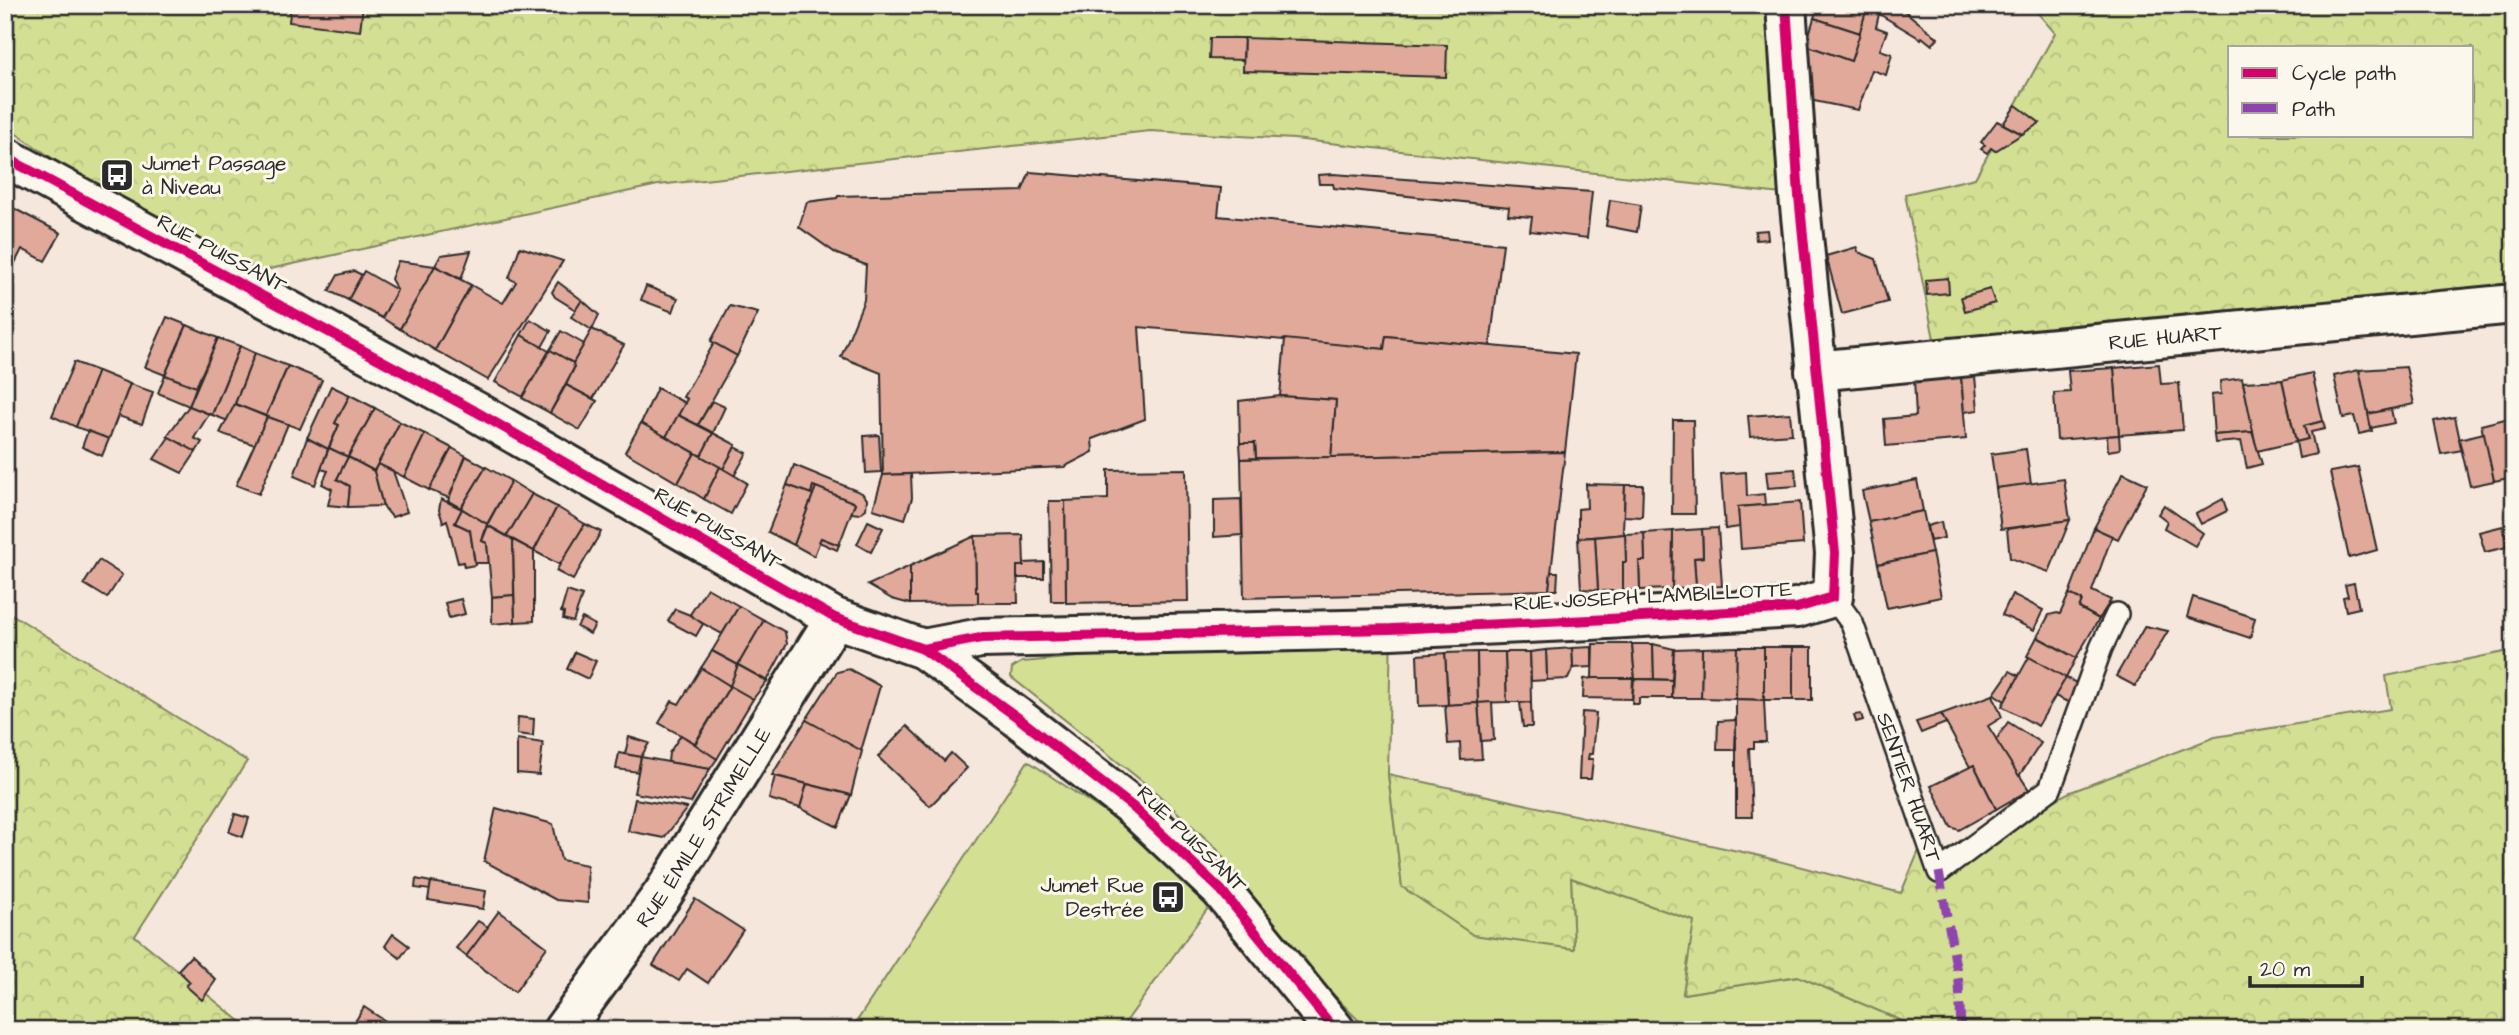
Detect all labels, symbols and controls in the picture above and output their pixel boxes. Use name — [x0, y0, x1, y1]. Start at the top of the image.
legend — [2228, 46, 2474, 136]
text: Cycle path — [2292, 59, 2397, 90]
text: Path — [2292, 95, 2336, 124]
place label: Jumet Passage à Niveau — [142, 149, 286, 202]
bus stop icon: Jumet Passage à Niveau — [98, 156, 136, 194]
street label: RUE PUISSANT — [152, 207, 292, 300]
street label: RUE HUART — [2107, 318, 2224, 358]
street label: RUE PUISSANT — [649, 480, 788, 577]
street label: RUE JOSEPH LAMBILLOTTE — [1513, 575, 1793, 618]
street label: SENTIER HUART — [1869, 708, 1949, 867]
street label: RUE ÉMILE STRIMELLE — [629, 721, 779, 933]
street label: RUE PUISSANT — [1130, 779, 1254, 900]
place label: Jumet Rue Destrée — [1041, 871, 1144, 924]
bus stop icon: Jumet Rue Destrée — [1149, 878, 1187, 916]
scale bar — [2250, 944, 2362, 988]
text: 20 m — [2260, 955, 2311, 984]

